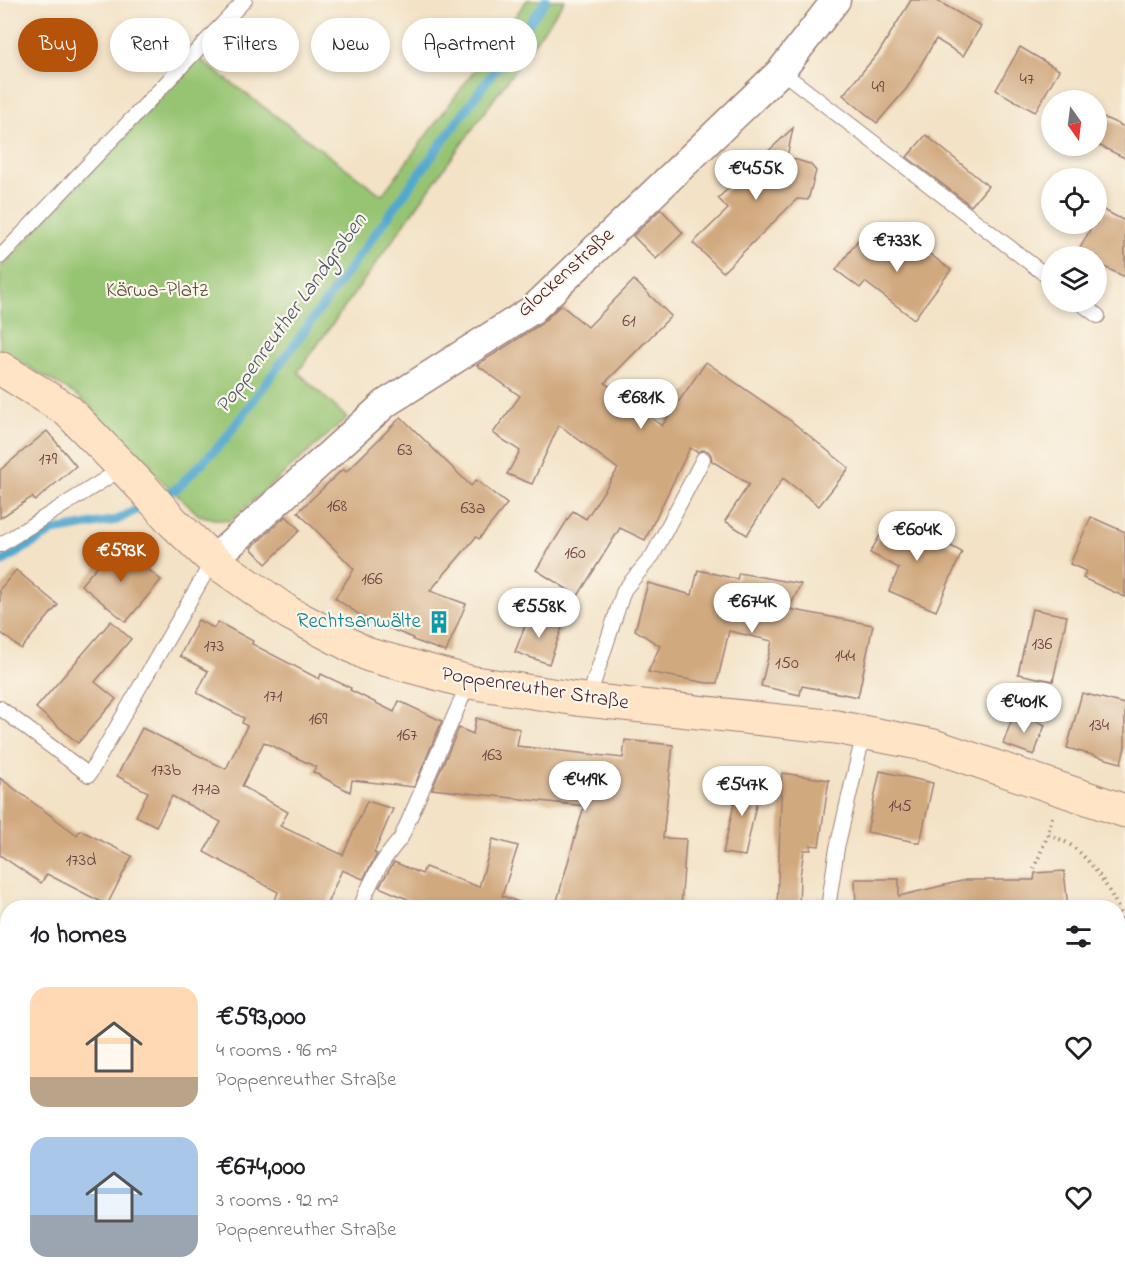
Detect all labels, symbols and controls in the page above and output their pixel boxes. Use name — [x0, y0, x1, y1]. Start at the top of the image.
chip: Buy — [18, 18, 98, 72]
chip: Rent — [110, 18, 190, 72]
chip: Filters — [202, 18, 299, 72]
chip: New — [311, 18, 390, 72]
chip: Apartment — [402, 18, 537, 72]
house number: 47 — [1020, 67, 1035, 93]
house number: 49 — [872, 75, 885, 101]
north arrow — [1041, 90, 1107, 156]
map controls — [1041, 90, 1107, 312]
pin: €455K — [714, 150, 798, 201]
text: €455K — [729, 155, 783, 184]
button: locate — [1041, 168, 1107, 234]
water label: Poppenreuther Landgraben — [208, 206, 376, 421]
street label: Glockenstraße — [511, 221, 622, 325]
pin: €733K — [855, 222, 939, 273]
text: €733K — [873, 227, 921, 256]
button: layers — [1041, 246, 1107, 312]
park label: Kärwa-Platz — [106, 276, 208, 306]
house number: 61 — [622, 309, 636, 335]
pin: €681K — [599, 379, 683, 430]
text: €681K — [618, 384, 664, 413]
house number: 63 — [397, 438, 413, 464]
house number: 179 — [39, 447, 58, 473]
house number: 168 — [327, 494, 347, 520]
house number: 63a — [460, 496, 486, 522]
pin: €604K — [875, 511, 959, 562]
text: €604K — [892, 516, 942, 545]
pin: €593K — [79, 532, 163, 583]
text: €593K — [96, 537, 146, 566]
house number: 160 — [564, 541, 586, 567]
house number: 166 — [361, 567, 383, 593]
pin: €674K — [710, 583, 794, 634]
pin: €558K — [497, 588, 581, 639]
text: €674K — [728, 588, 776, 617]
text: €558K — [512, 593, 566, 622]
place label: Rechtsanwälte — [297, 607, 422, 637]
building icon: Rechtsanwälte — [426, 609, 452, 635]
house number: 136 — [1031, 632, 1053, 658]
house number: 173 — [204, 634, 224, 660]
house number: 144 — [835, 644, 856, 670]
house number: 150 — [775, 651, 799, 677]
street label: Poppenreuther Straße — [439, 659, 631, 719]
pin: €401K — [982, 683, 1066, 734]
house number: 171 — [264, 684, 283, 710]
text: €401K — [1001, 688, 1047, 717]
house number: 169 — [308, 707, 328, 733]
house number: 134 — [1089, 713, 1110, 739]
house number: 167 — [396, 723, 418, 749]
house number: 163 — [481, 743, 503, 769]
house number: 173b — [151, 758, 182, 784]
pin: €419K — [543, 761, 627, 812]
text: €419K — [563, 766, 607, 795]
pin: €547K — [700, 766, 784, 817]
text: €547K — [716, 771, 768, 800]
house number: 171a — [192, 777, 220, 803]
house number: 145 — [888, 794, 912, 820]
house number: 173d — [66, 848, 96, 874]
text: 10 homes — [30, 917, 127, 955]
icon: filters — [1062, 920, 1095, 953]
text: €593,000 — [216, 999, 306, 1037]
icon: home — [78, 1011, 150, 1083]
icon: heart — [1062, 1031, 1095, 1064]
text: 4 rooms · 96 m² — [216, 1037, 337, 1066]
text: Poppenreuther Straße — [216, 1066, 396, 1095]
text: €674,000 — [216, 1149, 305, 1187]
icon: home — [78, 1161, 150, 1233]
icon: heart — [1062, 1181, 1095, 1214]
text: 3 rooms · 92 m² — [216, 1187, 339, 1216]
text: Poppenreuther Straße — [216, 1216, 396, 1245]

